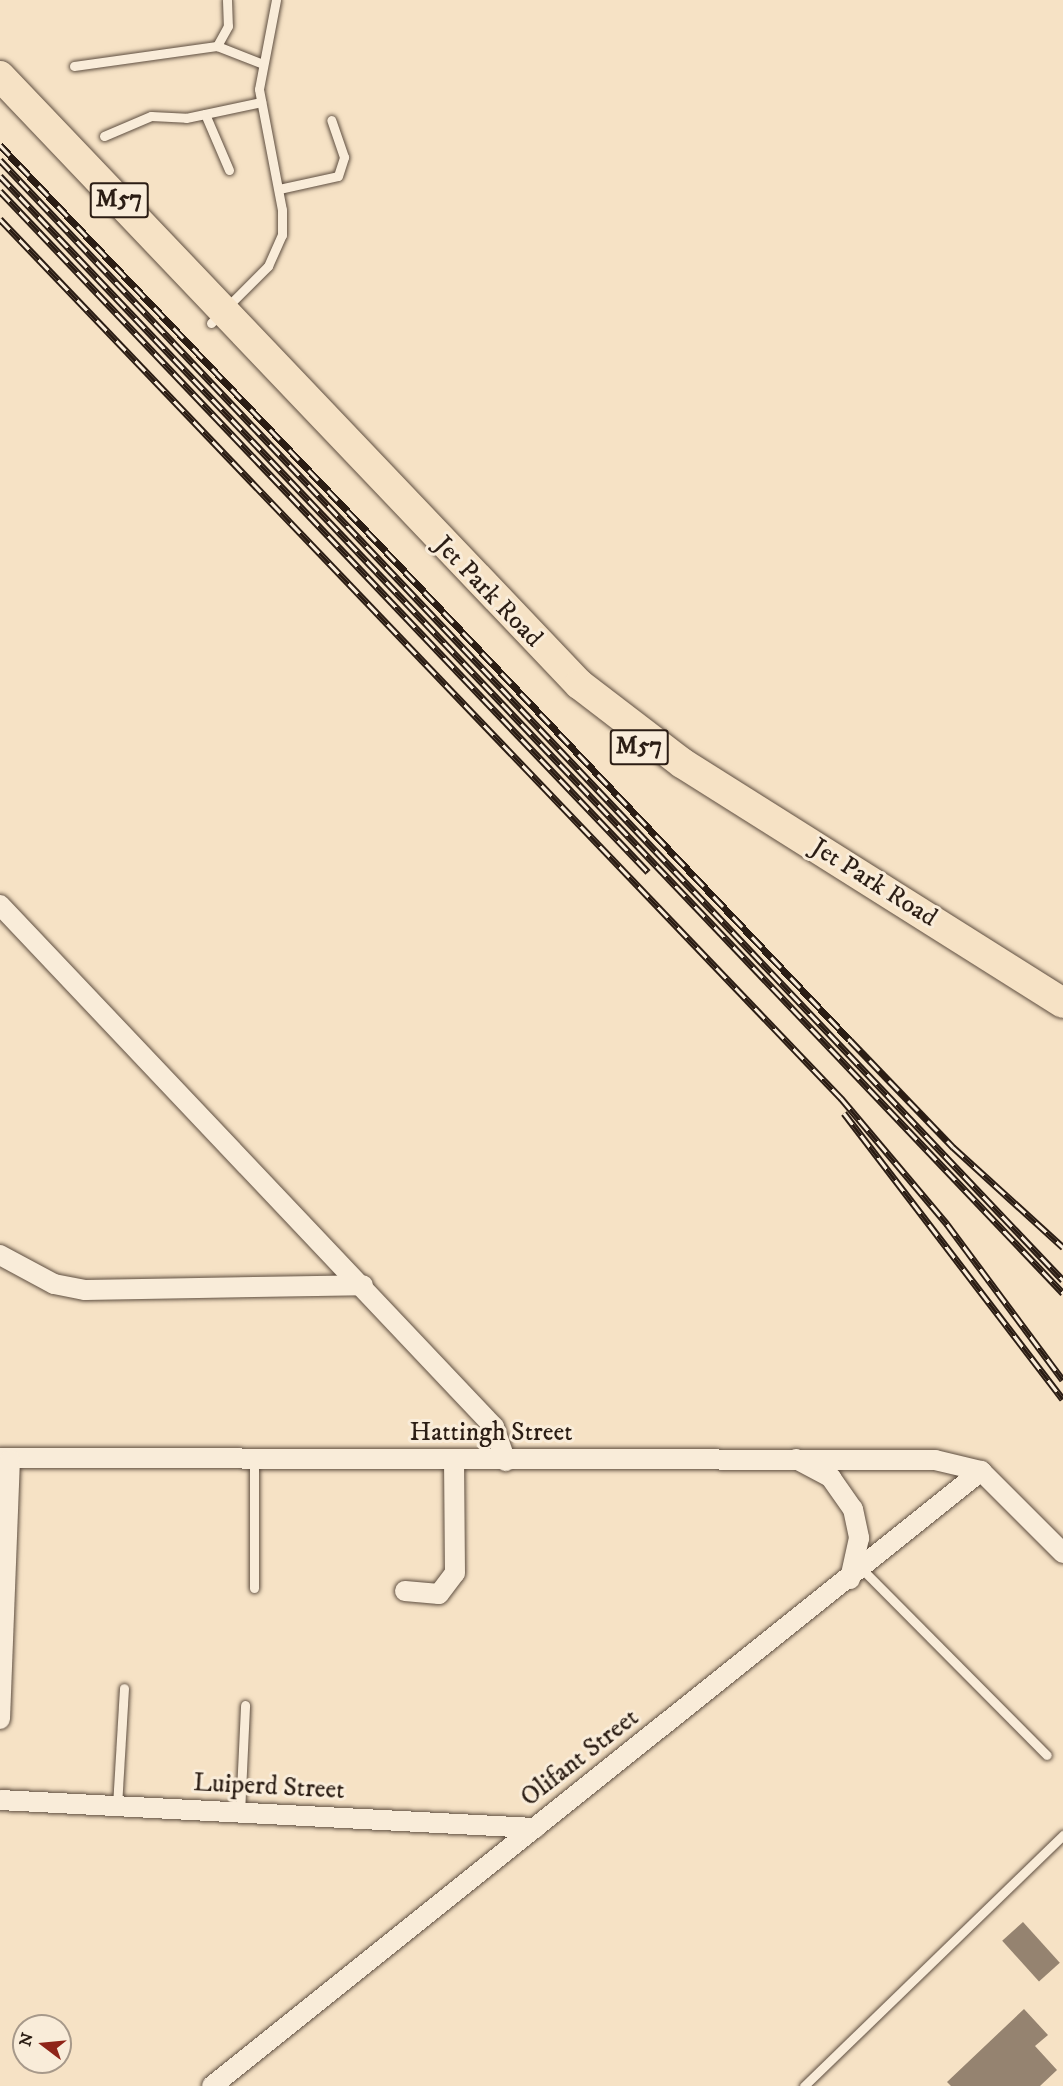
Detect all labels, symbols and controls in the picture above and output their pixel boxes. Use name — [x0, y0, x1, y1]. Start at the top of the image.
road number: M57 — [89, 179, 149, 221]
street label: Jet Park Road — [427, 530, 549, 654]
road number: M57 — [609, 726, 669, 768]
street label: Jet Park Road — [805, 832, 943, 934]
street label: Hattingh Street — [409, 1417, 573, 1449]
street label: Olifant Street — [515, 1702, 645, 1814]
street label: Luiperd Street — [193, 1767, 345, 1807]
north arrow — [12, 2014, 72, 2074]
text: N — [15, 2031, 38, 2049]

